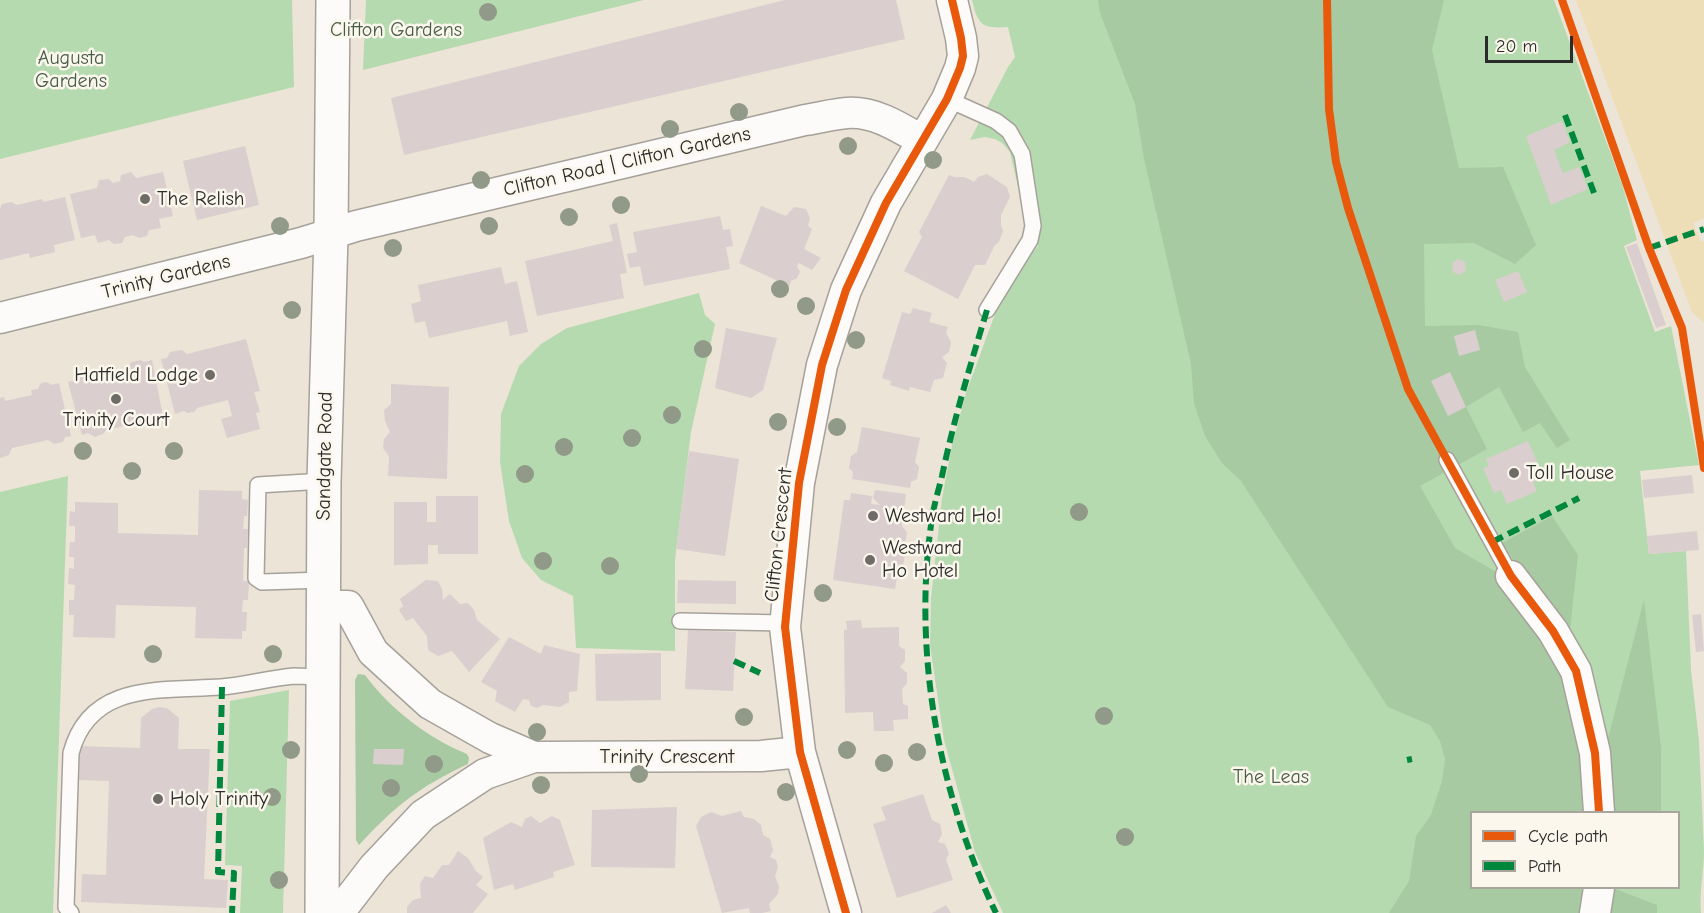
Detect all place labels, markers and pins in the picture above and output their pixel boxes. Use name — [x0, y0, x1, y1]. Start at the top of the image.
place label: The Relish — [157, 187, 245, 211]
marker: The Relish — [138, 192, 152, 206]
place label: Hatfield Lodge — [74, 363, 198, 387]
marker: Hatfield Lodge — [203, 368, 217, 382]
marker: Trinity Court — [109, 392, 123, 406]
place label: Trinity Court — [63, 408, 169, 432]
place label: Toll House — [1526, 461, 1614, 485]
marker: Toll House — [1507, 466, 1521, 480]
place label: Westward Ho! — [885, 504, 1002, 528]
marker: Westward Ho! — [866, 509, 880, 523]
place label: Westward Ho Hotel — [882, 536, 962, 583]
marker: Westward Ho Hotel — [863, 553, 877, 567]
place label: Holy Trinity — [170, 787, 268, 811]
marker: Holy Trinity — [151, 792, 165, 806]

